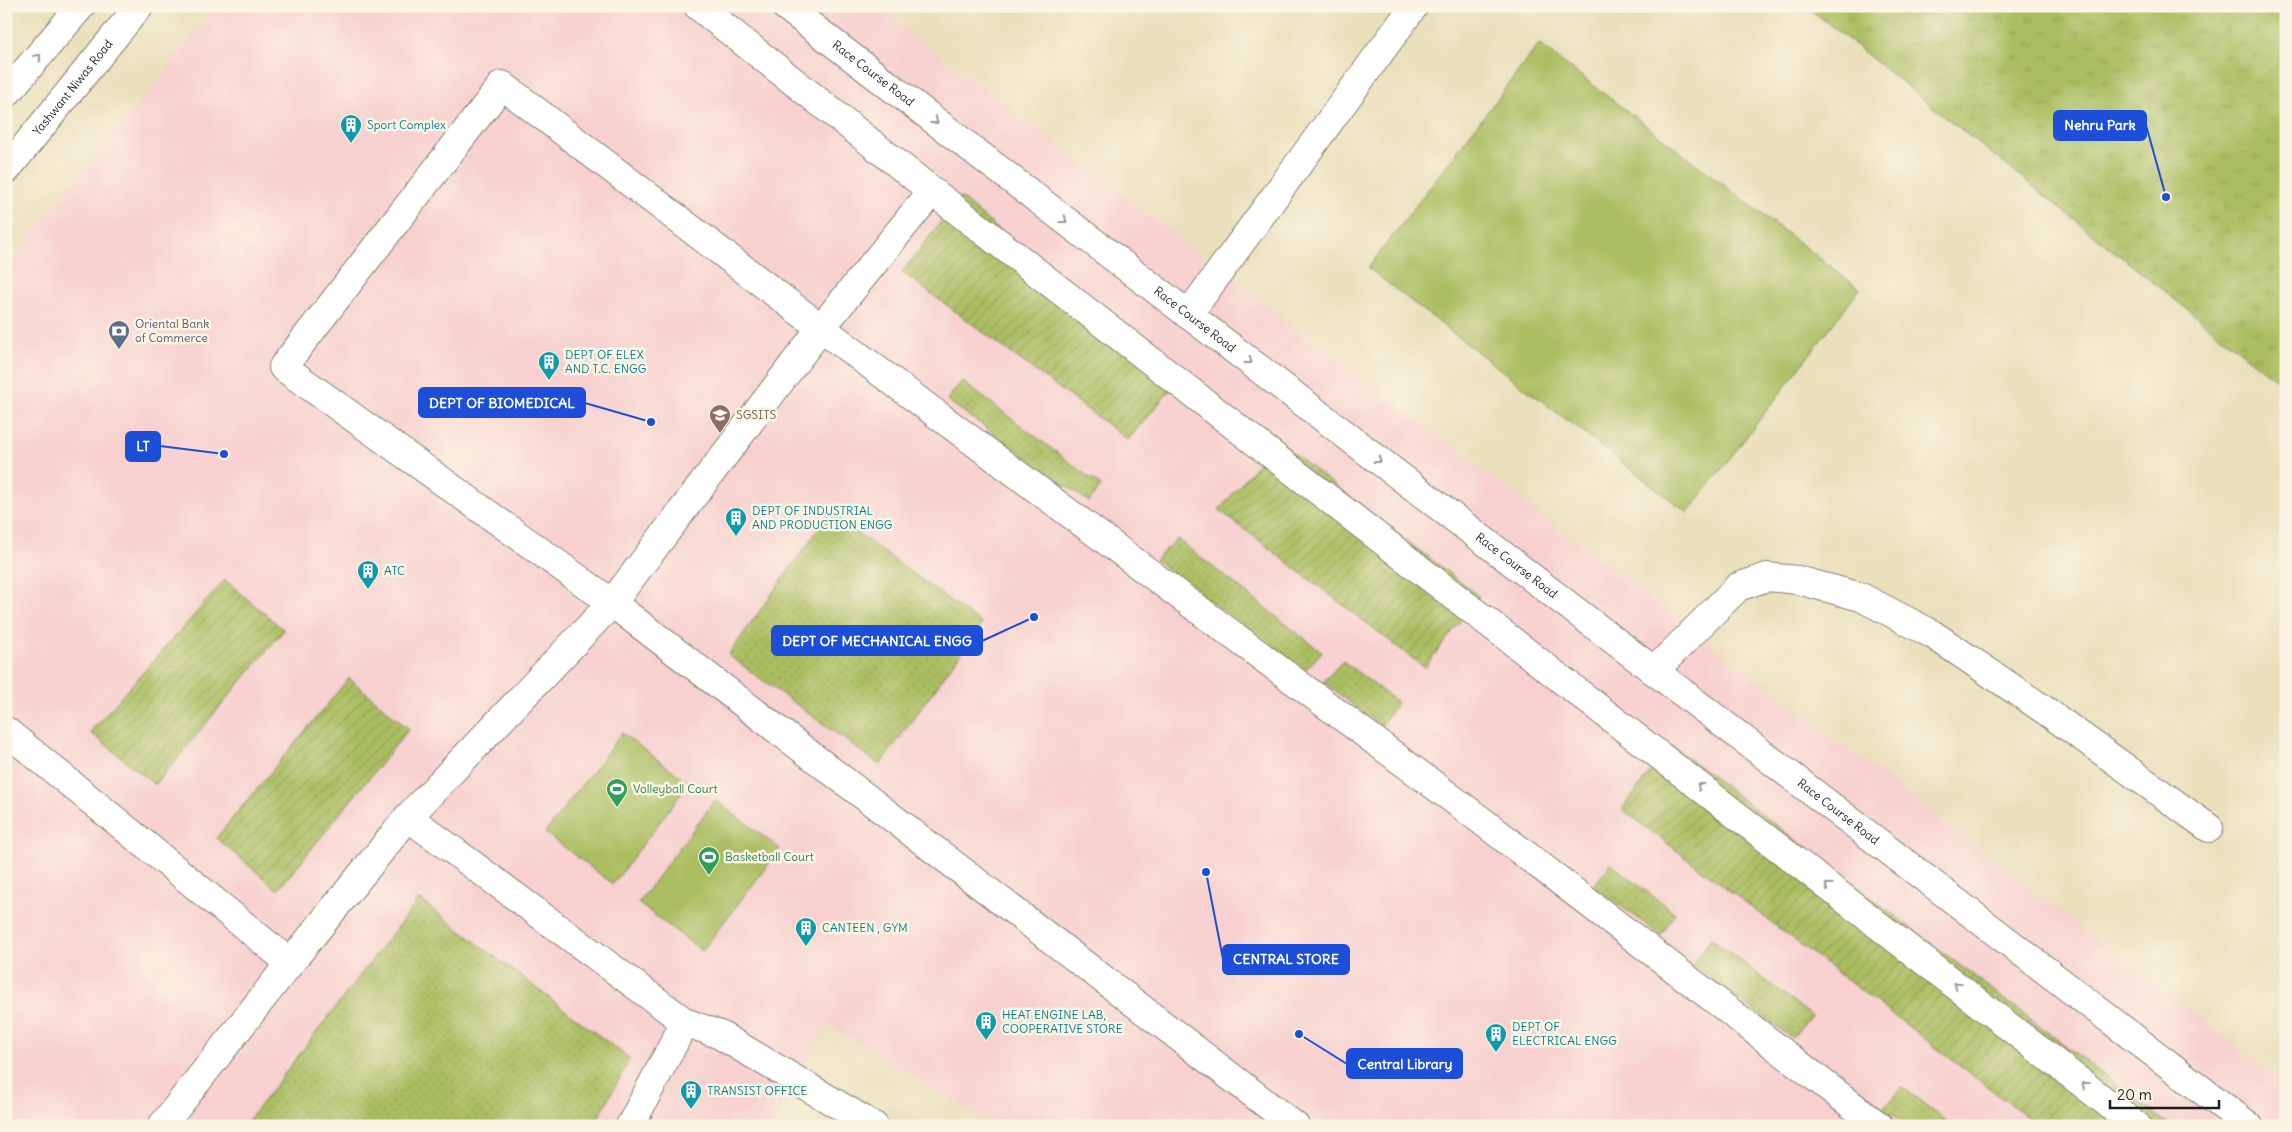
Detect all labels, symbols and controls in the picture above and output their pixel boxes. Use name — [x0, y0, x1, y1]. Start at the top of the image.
street label: Yashwant Niwas Road — [29, 37, 116, 138]
street label: Race Course Road — [830, 37, 917, 109]
one-way arrow — [32, 53, 41, 62]
callout: Nehru Park — [2054, 111, 2146, 140]
building icon: Sport Complex — [339, 113, 363, 144]
one-way arrow — [929, 115, 939, 124]
text: Nehru Park — [2064, 116, 2136, 134]
place label: Sport Complex — [367, 117, 446, 132]
one-way arrow — [1058, 214, 1068, 223]
street label: Race Course Road — [1151, 283, 1239, 355]
place label: Oriental Bank of Commerce — [135, 316, 209, 345]
bank icon: Oriental Bank of Commerce — [107, 319, 131, 350]
place label: DEPT OF ELEX AND T.C. ENGG — [565, 347, 647, 376]
building icon: DEPT OF ELEX AND T.C. ENGG — [537, 350, 561, 381]
one-way arrow — [1243, 355, 1253, 364]
callout: DEPT OF BIOMEDICAL — [419, 388, 585, 417]
text: DEPT OF BIOMEDICAL — [429, 394, 575, 412]
school or university icon: SGSITS — [708, 403, 732, 434]
place label: SGSITS — [736, 407, 777, 422]
callout: LT — [126, 432, 160, 461]
text: LT — [136, 437, 150, 455]
one-way arrow — [1372, 454, 1382, 463]
place label: DEPT OF INDUSTRIAL AND PRODUCTION ENGG — [752, 503, 893, 532]
building icon: DEPT OF INDUSTRIAL AND PRODUCTION ENGG — [724, 506, 748, 537]
street label: Race Course Road — [1473, 529, 1561, 601]
building icon: ATC — [356, 559, 380, 590]
place label: ATC — [384, 563, 405, 578]
callout: DEPT OF MECHANICAL ENGG — [772, 626, 982, 655]
text: DEPT OF MECHANICAL ENGG — [782, 632, 972, 650]
street label: Race Course Road — [1795, 775, 1882, 847]
sports icon: Volleyball Court — [605, 777, 629, 808]
place label: Volleyball Court — [633, 781, 718, 796]
one-way arrow — [1696, 783, 1706, 792]
sports icon: Basketball Court — [697, 845, 721, 876]
place label: Basketball Court — [725, 849, 814, 864]
one-way arrow — [1825, 882, 1834, 891]
building icon: CANTEEN , GYM — [794, 916, 818, 947]
place label: CANTEEN , GYM — [822, 920, 908, 935]
callout: CENTRAL STORE — [1223, 945, 1349, 974]
text: CENTRAL STORE — [1233, 950, 1339, 968]
one-way arrow — [1954, 983, 1963, 991]
place label: HEAT ENGINE LAB, COOPERATIVE STORE — [1002, 1007, 1123, 1036]
building icon: HEAT ENGINE LAB, COOPERATIVE STORE — [974, 1010, 998, 1041]
place label: DEPT OF ELECTRICAL ENGG — [1512, 1019, 1617, 1048]
building icon: DEPT OF ELECTRICAL ENGG — [1484, 1022, 1508, 1053]
callout: Central Library — [1347, 1049, 1462, 1078]
text: Central Library — [1358, 1055, 1452, 1073]
scale bar — [2110, 1077, 2218, 1109]
building icon: TRANSIST OFFICE — [679, 1079, 703, 1110]
one-way arrow — [2081, 1082, 2091, 1091]
place label: TRANSIST OFFICE — [707, 1083, 807, 1098]
text: 20 m — [2117, 1085, 2152, 1104]

